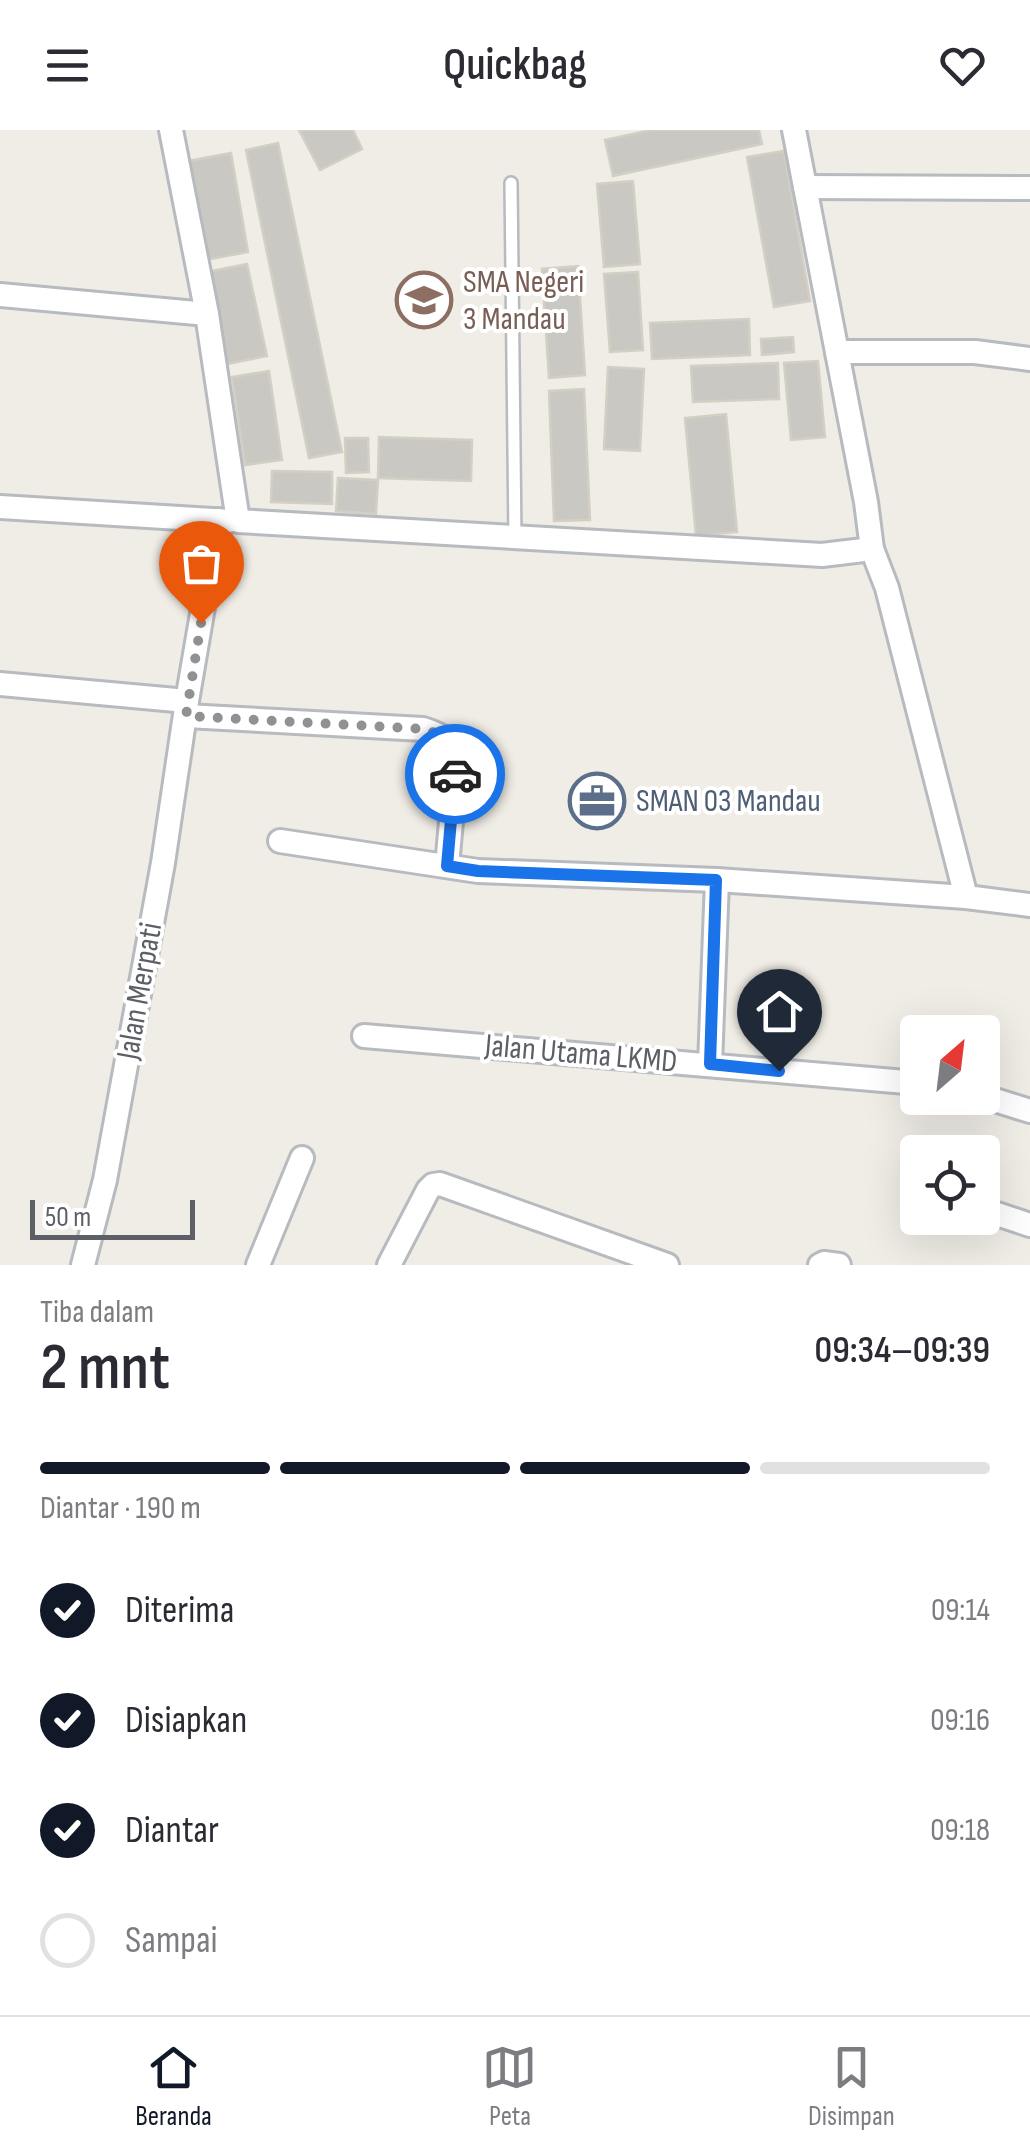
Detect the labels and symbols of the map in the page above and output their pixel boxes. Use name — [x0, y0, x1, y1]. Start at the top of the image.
place label: SMA Negeri 3 Mandau — [463, 263, 584, 339]
school or university icon: SMA Negeri 3 Mandau — [394, 270, 454, 330]
pin — [159, 521, 244, 624]
courier — [405, 724, 505, 824]
office icon: SMAN 03 Mandau — [567, 771, 627, 831]
place label: SMAN 03 Mandau — [636, 782, 821, 821]
street label: Jalan Merpati — [109, 920, 171, 1063]
pin — [737, 969, 822, 1072]
north arrow — [900, 1015, 1000, 1115]
street label: Jalan Utama LKMD — [482, 1026, 679, 1082]
scale bar — [30, 1195, 195, 1240]

